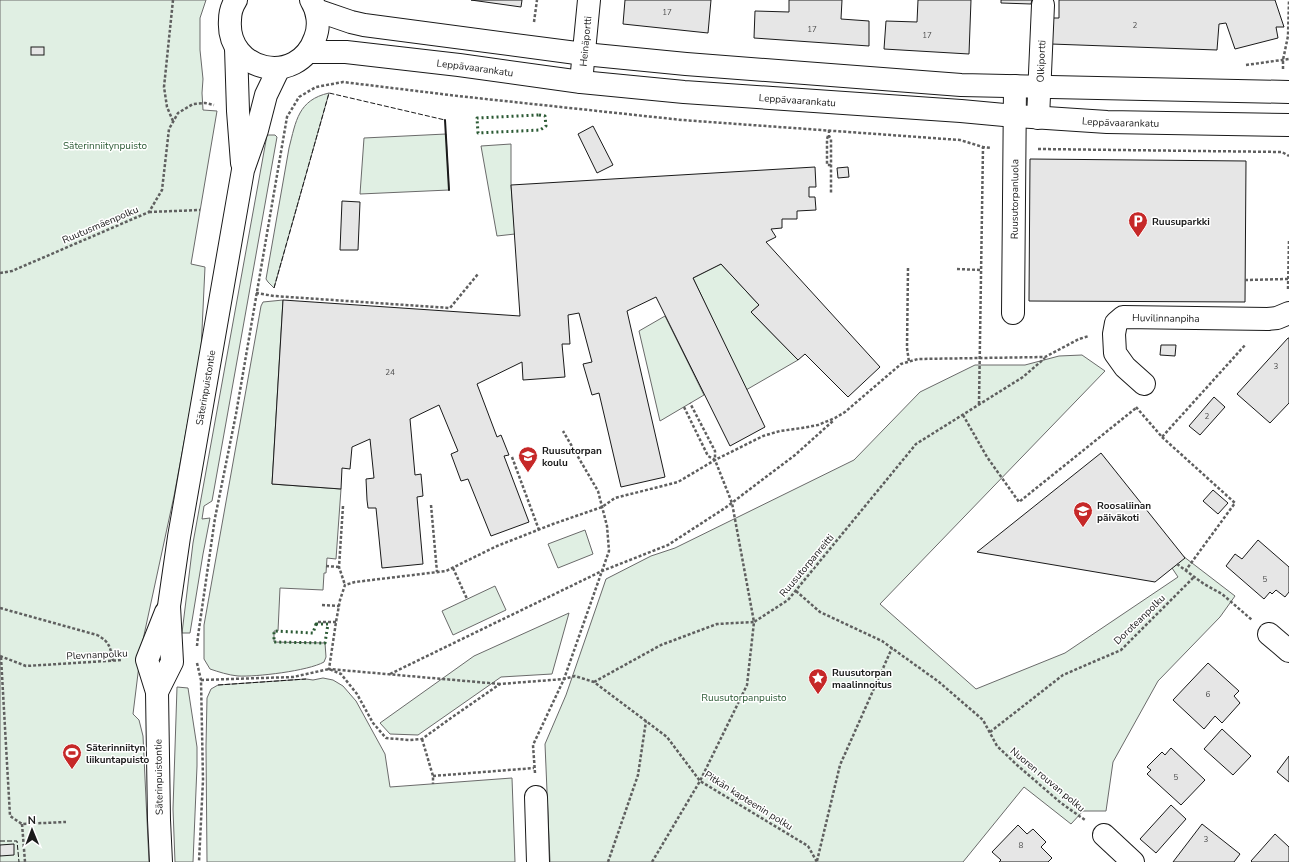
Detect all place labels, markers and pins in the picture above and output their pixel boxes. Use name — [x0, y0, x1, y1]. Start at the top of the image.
parking icon: Ruusuparkki — [1127, 210, 1149, 238]
place label: Ruusuparkki — [1152, 215, 1210, 229]
place label: Ruusutorpan koulu — [542, 444, 602, 470]
school or university icon: Ruusutorpan koulu — [517, 445, 539, 473]
place label: Roosaliinan päiväkoti — [1097, 499, 1151, 525]
school or university icon: Roosaliinan päiväkoti — [1072, 500, 1094, 528]
place label: Ruusutorpan maalinnoitus — [832, 666, 892, 692]
place icon: Ruusutorpan maalinnoitus — [807, 667, 829, 695]
place label: Säterinniityn liikuntapuisto — [86, 741, 150, 767]
sports icon: Säterinniityn liikuntapuisto — [61, 742, 83, 770]

